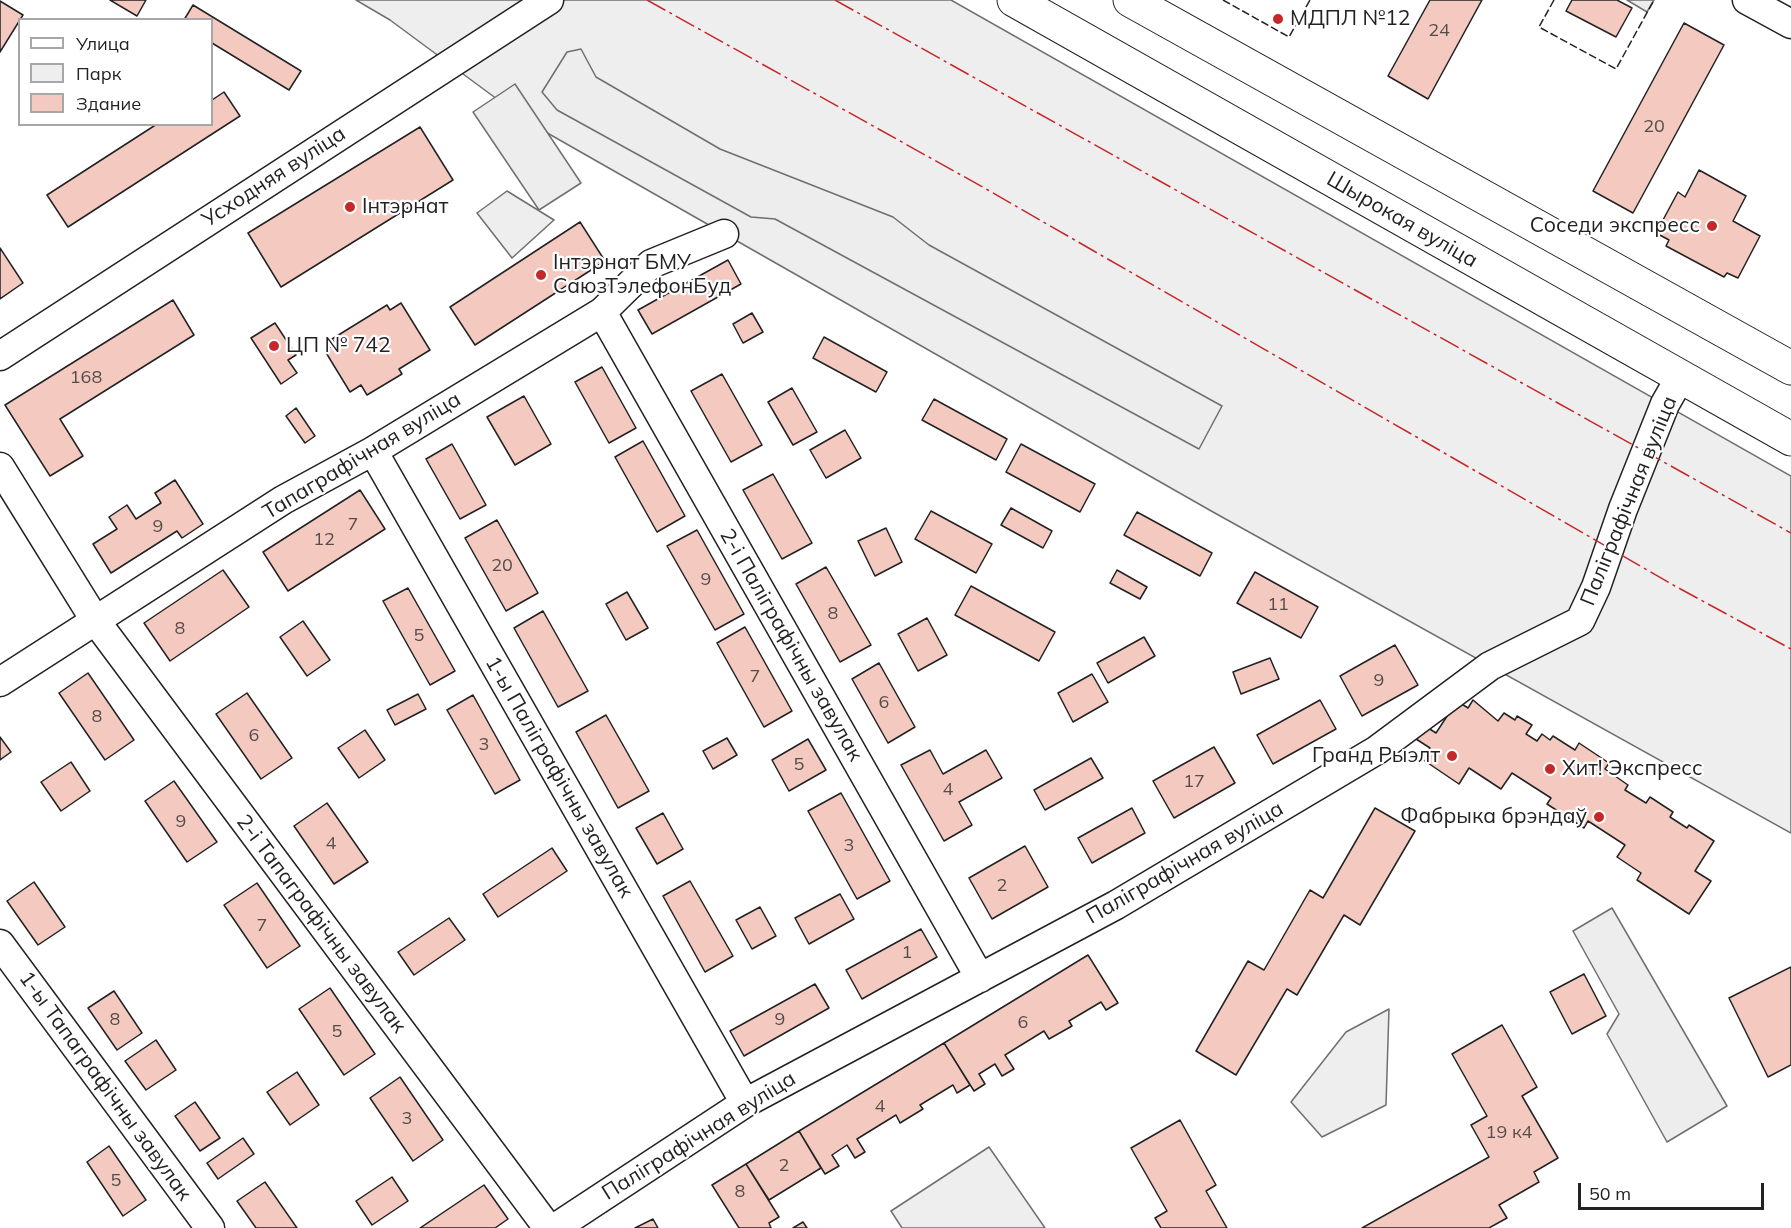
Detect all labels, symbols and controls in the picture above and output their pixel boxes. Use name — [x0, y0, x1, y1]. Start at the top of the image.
place label: МДПЛ №12 — [1290, 6, 1410, 32]
marker: МДПЛ №12 — [1271, 12, 1285, 26]
legend — [18, 18, 213, 126]
house number: 24 — [1428, 20, 1450, 42]
text: Улица — [76, 32, 130, 55]
text: Парк — [76, 62, 121, 85]
text: Здание — [76, 92, 141, 115]
house number: 20 — [1643, 116, 1665, 138]
street label: Усходняя вуліца — [197, 121, 351, 233]
street label: Шырокая вуліца — [1322, 167, 1482, 273]
place label: Інтэрнат — [362, 194, 448, 220]
marker: Інтэрнат — [343, 200, 357, 214]
place label: Соседи экспресс — [1530, 213, 1700, 239]
marker: Соседи экспресс — [1705, 219, 1719, 233]
place label: Інтэрнат БМУ СаюзТэлефонБуд — [553, 250, 731, 300]
marker: Інтэрнат БМУ СаюзТэлефонБуд — [534, 268, 548, 282]
place label: ЦП № 742 — [286, 333, 391, 359]
marker: ЦП № 742 — [267, 339, 281, 353]
house number: 168 — [70, 367, 102, 389]
street label: Тапаграфічная вуліца — [259, 387, 465, 525]
street label: Паліграфічная вуліца — [1575, 393, 1683, 609]
house number: 7 — [348, 514, 358, 536]
house number: 9 — [153, 516, 163, 538]
street label: 2-і Паліграфічны завулак — [714, 524, 868, 766]
house number: 12 — [313, 529, 335, 551]
house number: 20 — [491, 555, 513, 577]
house number: 9 — [701, 569, 711, 591]
house number: 11 — [1267, 594, 1289, 616]
house number: 8 — [828, 603, 838, 625]
house number: 8 — [175, 618, 185, 640]
house number: 5 — [414, 625, 424, 647]
street label: 1-ы Паліграфічны завулак — [480, 652, 638, 902]
house number: 7 — [750, 666, 760, 688]
house number: 9 — [1374, 670, 1384, 692]
house number: 6 — [879, 692, 889, 714]
house number: 8 — [92, 706, 102, 728]
house number: 6 — [249, 725, 259, 747]
house number: 3 — [479, 734, 489, 756]
place label: Гранд Рыэлт — [1312, 743, 1440, 769]
marker: Гранд Рыэлт — [1445, 749, 1459, 763]
house number: 5 — [794, 754, 804, 776]
place label: Хит! Экспресс — [1562, 756, 1703, 782]
marker: Хит! Экспресс — [1543, 762, 1557, 776]
house number: 17 — [1183, 771, 1205, 793]
house number: 4 — [943, 779, 953, 801]
street label: Паліграфічная вуліца — [1082, 796, 1288, 930]
place label: Фабрыка брэндаў — [1400, 804, 1587, 830]
street label: 2-і Тапаграфічны завулак — [231, 810, 411, 1038]
marker: Фабрыка брэндаў — [1592, 810, 1606, 824]
house number: 9 — [176, 811, 186, 833]
house number: 4 — [326, 833, 336, 855]
house number: 3 — [844, 835, 854, 857]
house number: 2 — [997, 875, 1007, 897]
house number: 7 — [257, 915, 267, 937]
house number: 1 — [902, 942, 912, 964]
street label: 1-ы Тапаграфічны завулак — [13, 967, 197, 1205]
house number: 8 — [110, 1009, 120, 1031]
house number: 9 — [775, 1009, 785, 1031]
house number: 6 — [1018, 1012, 1028, 1034]
house number: 5 — [332, 1021, 342, 1043]
street label: Паліграфічная вуліца — [598, 1066, 800, 1206]
house number: 4 — [875, 1096, 885, 1118]
house number: 3 — [402, 1108, 412, 1130]
house number: 19 к4 — [1486, 1122, 1532, 1144]
house number: 2 — [779, 1155, 789, 1177]
house number: 5 — [111, 1170, 121, 1192]
scale bar — [1581, 1171, 1767, 1209]
house number: 8 — [735, 1181, 745, 1203]
text: 50 m — [1589, 1182, 1631, 1205]

